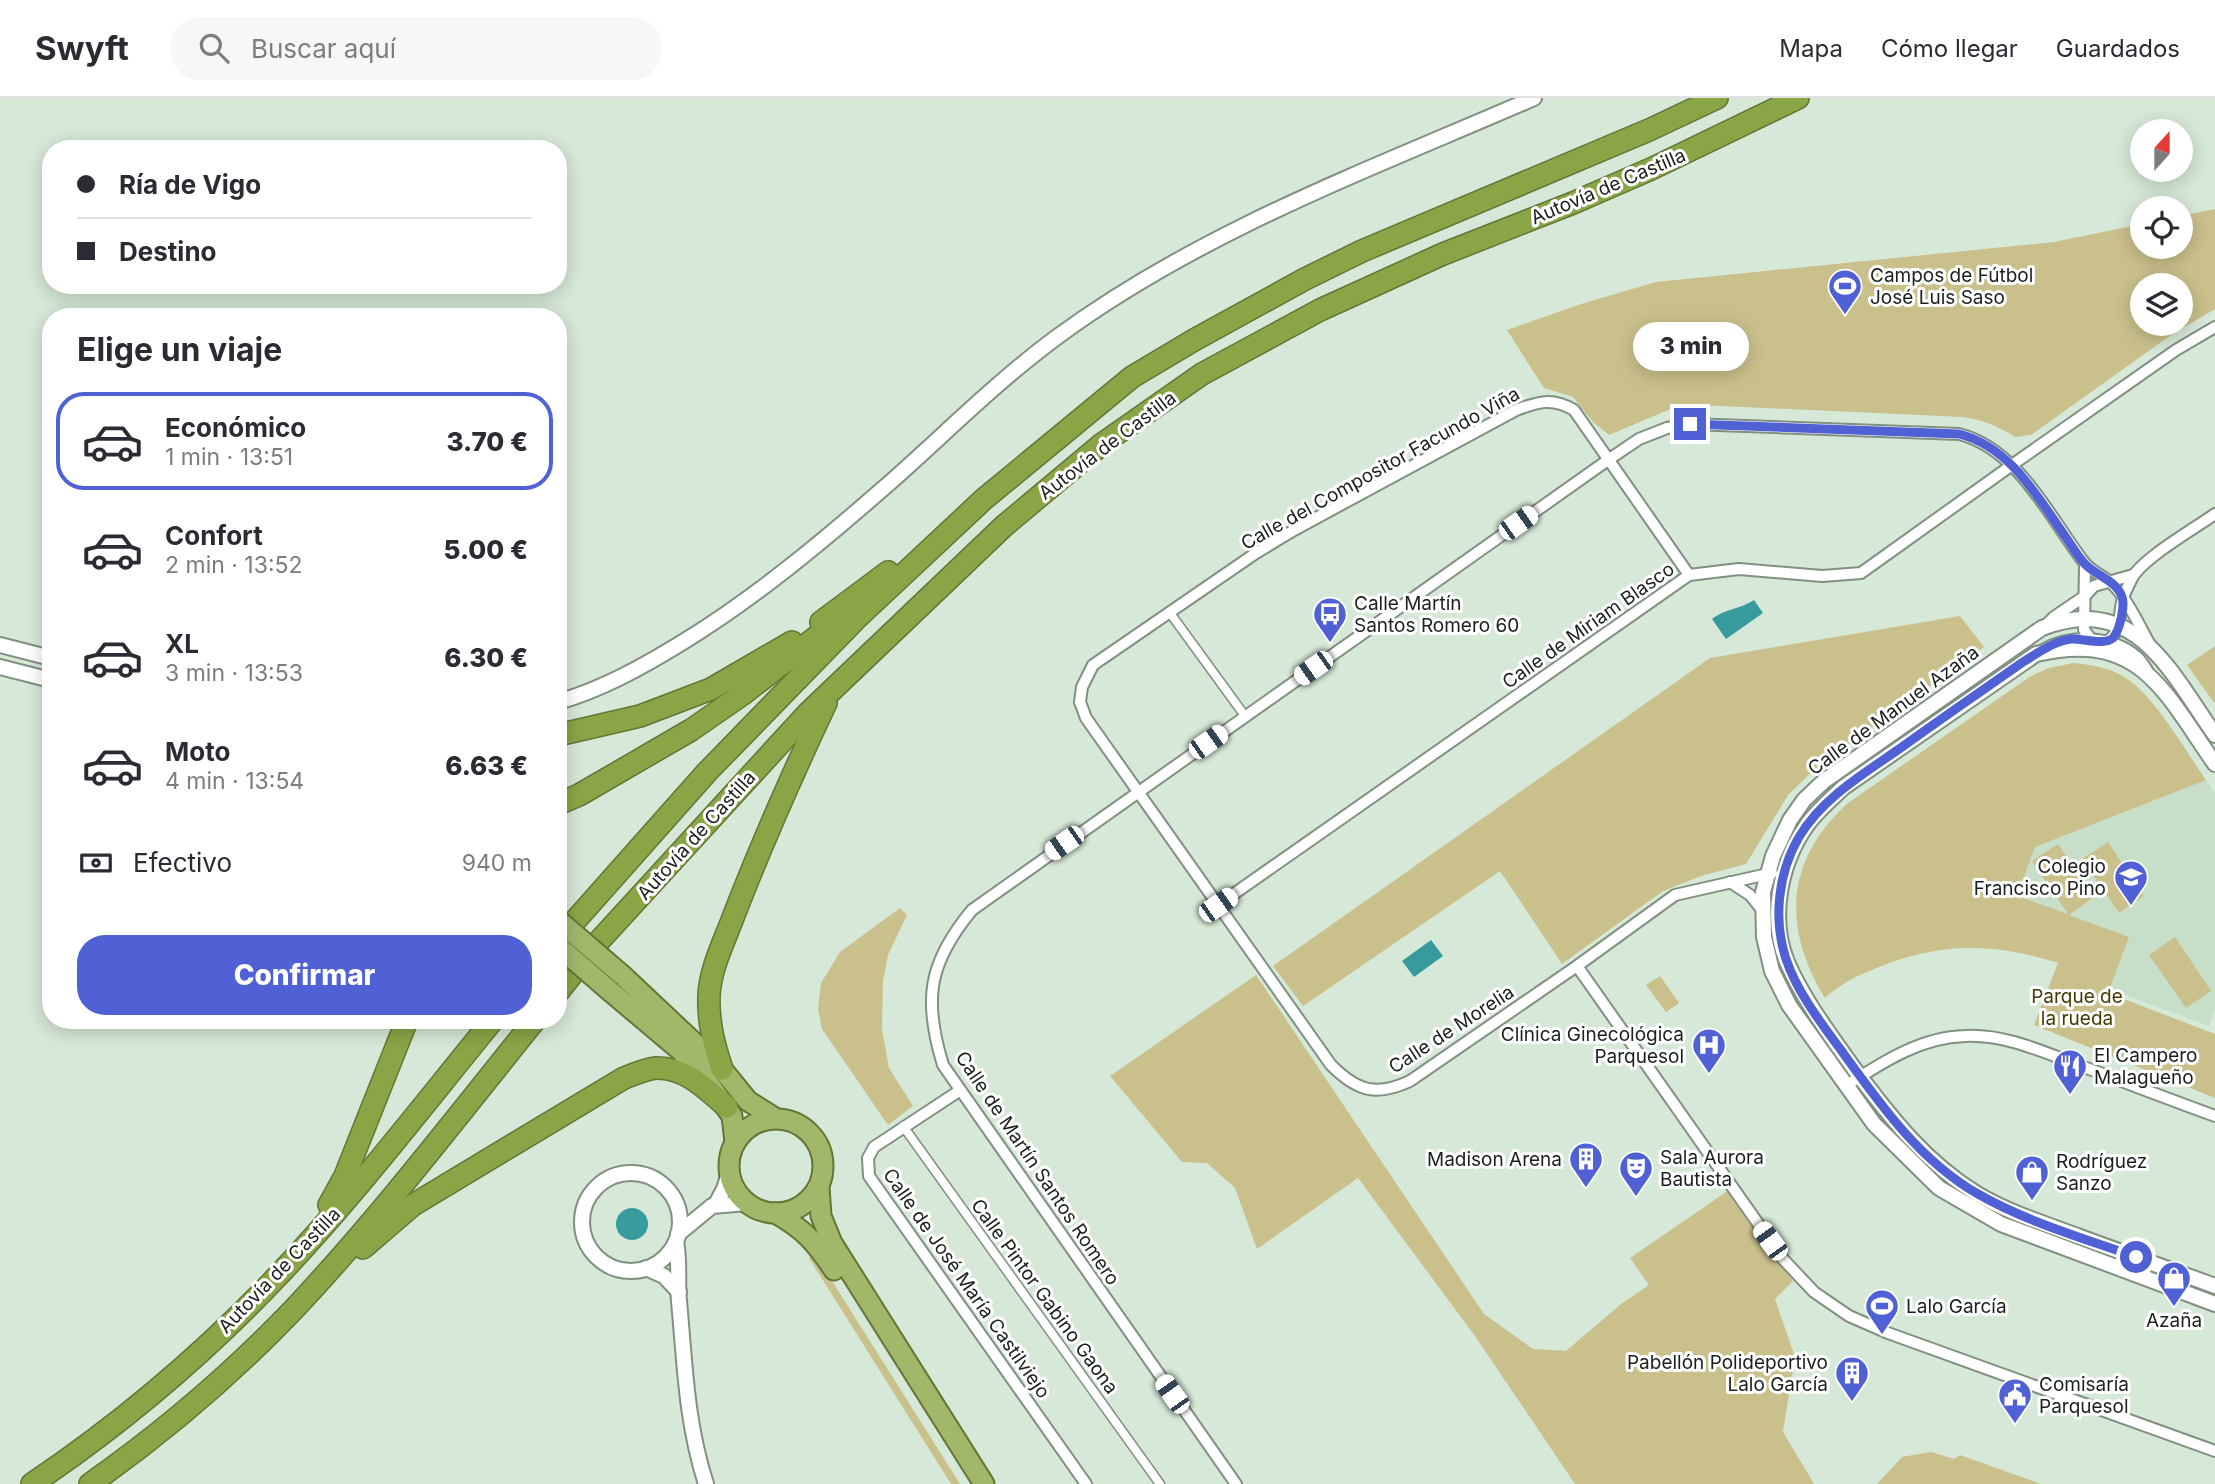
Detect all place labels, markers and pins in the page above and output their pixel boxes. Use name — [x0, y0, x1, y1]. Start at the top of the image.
place label: Campos de Fútbol José Luis Saso — [1870, 264, 2033, 309]
sports icon: Campos de Fútbol José Luis Saso — [1826, 267, 1864, 316]
place label: Calle Martín Santos Romero 60 — [1354, 592, 1519, 637]
bus stop icon: Calle Martín Santos Romero 60 — [1311, 595, 1349, 644]
place label: Colegio Francisco Pino — [1974, 855, 2106, 900]
school or university icon: Colegio Francisco Pino — [2112, 858, 2150, 907]
place label: Clínica Ginecológica Parquesol — [1501, 1023, 1684, 1068]
hospital icon: Clínica Ginecológica Parquesol — [1690, 1026, 1728, 1075]
place label: El Campero Malagueño — [2094, 1044, 2198, 1089]
restaurant icon: El Campero Malagueño — [2051, 1047, 2089, 1096]
building icon: Madison Arena — [1567, 1140, 1605, 1189]
place label: Sala Aurora Bautista — [1660, 1146, 1764, 1191]
place label: Madison Arena — [1427, 1148, 1562, 1171]
theatre icon: Sala Aurora Bautista — [1617, 1149, 1655, 1198]
place label: Rodríguez Sanzo — [2056, 1150, 2147, 1195]
shop icon: Rodríguez Sanzo — [2013, 1153, 2051, 1202]
shop icon: Azaña — [2155, 1259, 2193, 1308]
sports icon: Lalo García — [1863, 1287, 1901, 1336]
place label: Lalo García — [1906, 1295, 2007, 1318]
place label: Azaña — [2146, 1309, 2202, 1332]
place label: Pabellón Polideportivo Lalo García — [1627, 1351, 1828, 1396]
building icon: Pabellón Polideportivo Lalo García — [1833, 1354, 1871, 1403]
place label: Comisaría Parquesol — [2039, 1373, 2129, 1418]
public building icon: Comisaría Parquesol — [1996, 1376, 2034, 1425]

